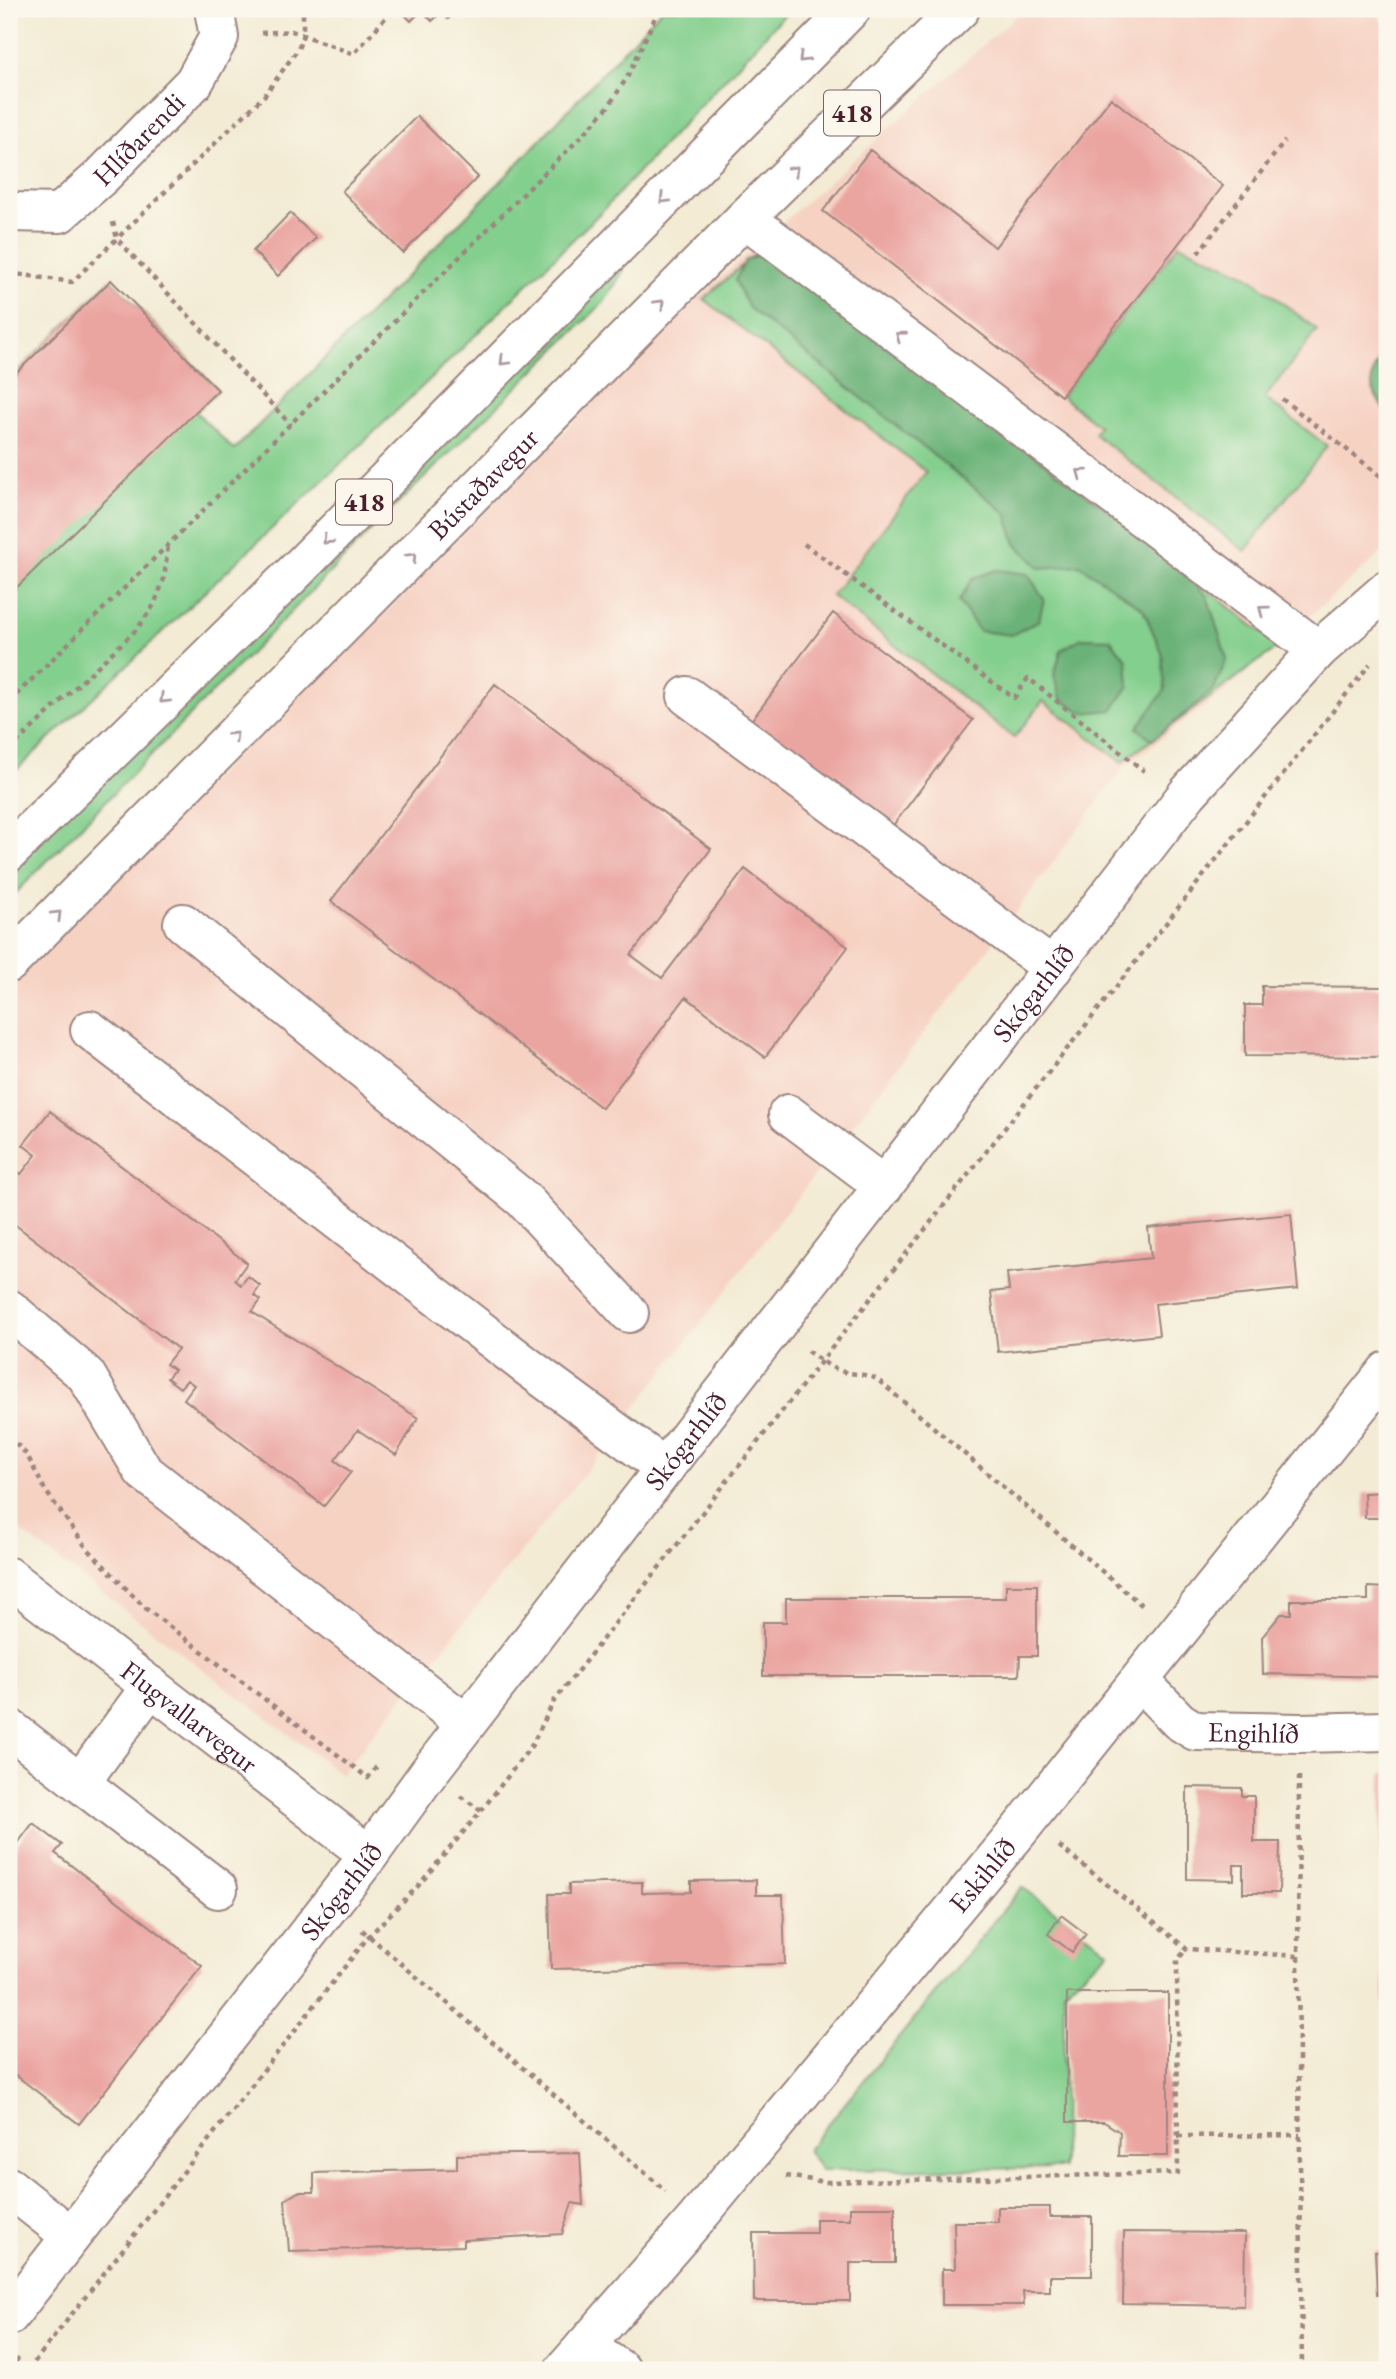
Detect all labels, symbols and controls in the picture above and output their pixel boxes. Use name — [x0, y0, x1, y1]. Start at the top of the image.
one-way arrow — [799, 49, 812, 62]
street label: Hlíðarendi — [85, 84, 192, 193]
road number: 418 — [824, 90, 880, 136]
one-way arrow — [785, 166, 798, 179]
one-way arrow — [660, 191, 672, 203]
one-way arrow — [651, 299, 664, 312]
one-way arrow — [895, 331, 908, 344]
one-way arrow — [499, 352, 512, 365]
street label: Bústaðavegur — [420, 419, 546, 547]
one-way arrow — [1076, 469, 1089, 481]
road number: 418 — [336, 480, 392, 524]
one-way arrow — [322, 531, 335, 544]
one-way arrow — [403, 552, 416, 565]
one-way arrow — [1258, 606, 1270, 619]
one-way arrow — [160, 690, 173, 703]
one-way arrow — [226, 732, 239, 745]
one-way arrow — [48, 910, 61, 923]
street label: Skógarhlíð — [984, 937, 1082, 1049]
street label: Skógarhlíð — [636, 1385, 735, 1497]
street label: Flugvallarvegur — [114, 1652, 266, 1781]
street label: Engihlíð — [1207, 1713, 1299, 1751]
street label: Eskihlíð — [941, 1830, 1024, 1920]
street label: Skógarhlíð — [291, 1835, 390, 1947]

